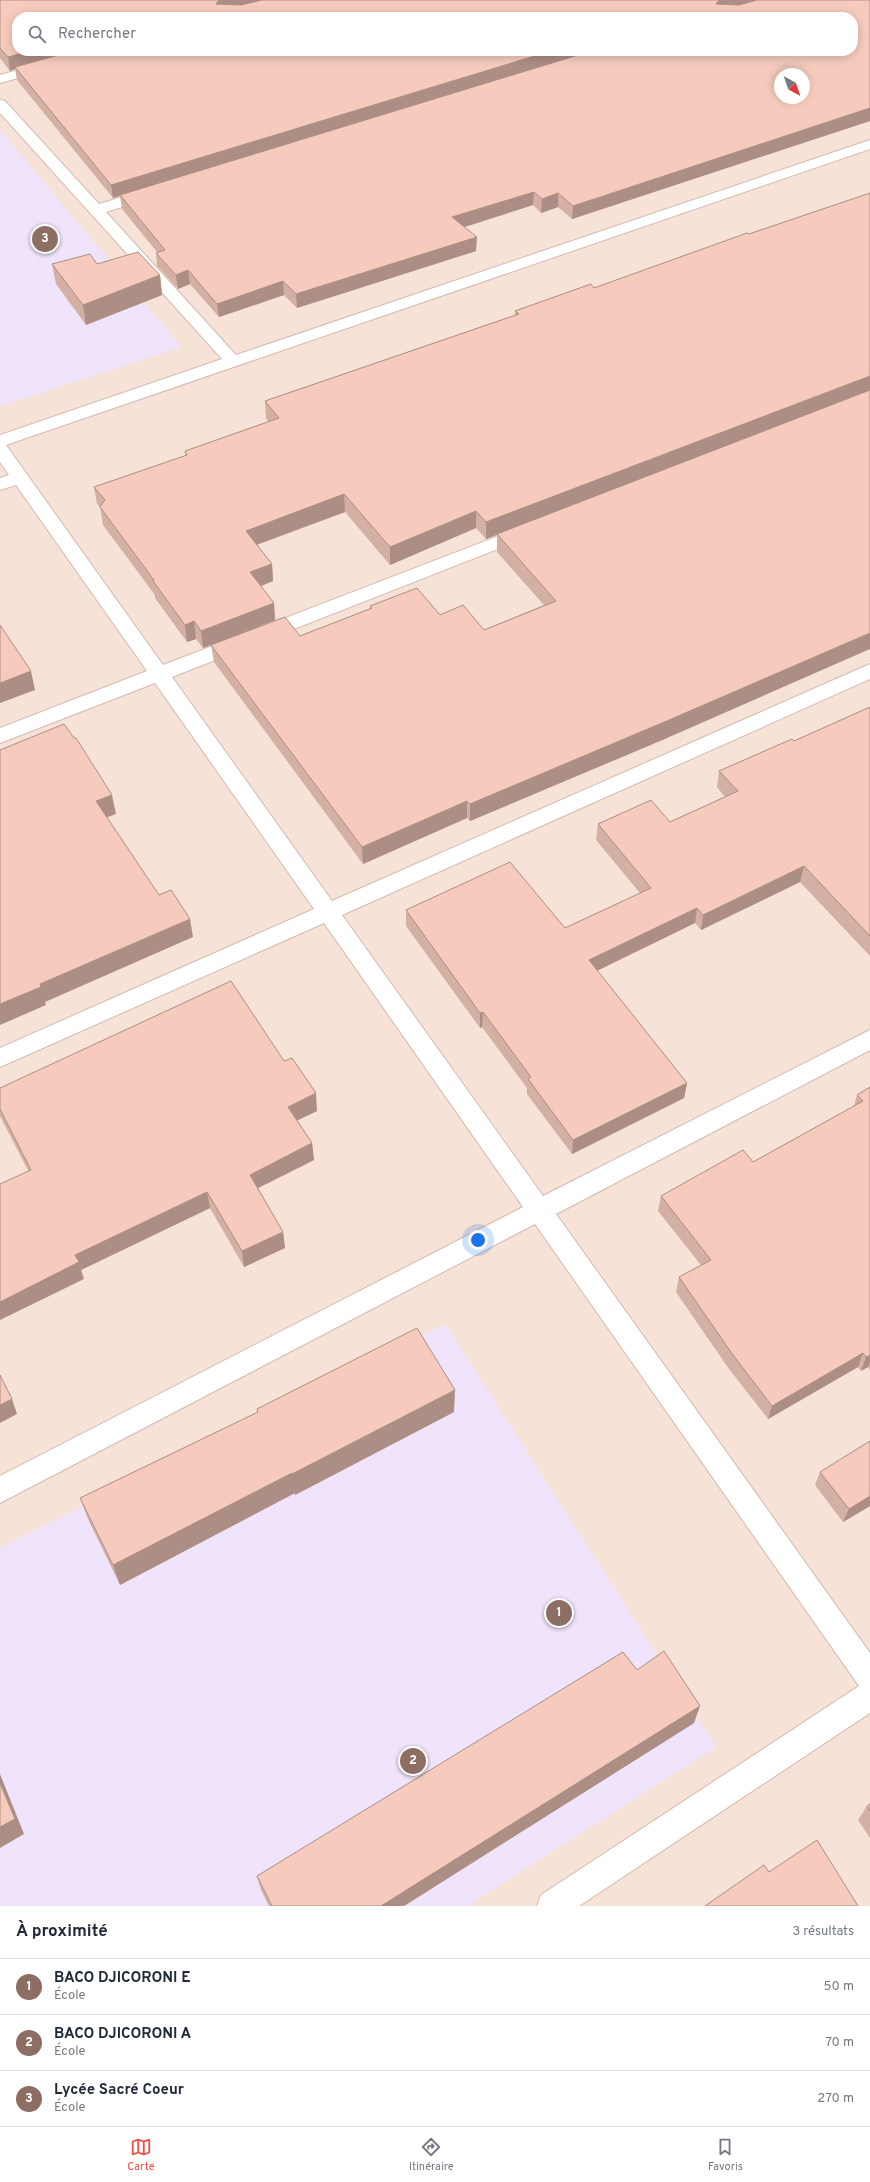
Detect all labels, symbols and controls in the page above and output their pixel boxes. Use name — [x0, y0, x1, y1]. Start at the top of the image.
search box — [12, 12, 858, 56]
icon: search — [26, 23, 48, 45]
text: Rechercher — [58, 25, 136, 44]
north arrow — [774, 68, 810, 104]
pin: 3 — [32, 224, 58, 254]
your location — [468, 1230, 488, 1250]
pin: 1 — [546, 1598, 572, 1628]
pin: 2 — [400, 1746, 426, 1776]
text: À proximité — [16, 1921, 108, 1943]
text: 3 résultats — [792, 1924, 854, 1940]
text: BACO DJICORONI E — [54, 1969, 191, 1988]
text: 1 — [26, 1979, 32, 1995]
text: 50 m — [824, 1979, 854, 1995]
text: École — [54, 1988, 86, 2004]
text: BACO DJICORONI A — [54, 2025, 191, 2044]
text: 2 — [25, 2035, 33, 2051]
text: 70 m — [825, 2035, 854, 2051]
text: École — [54, 2044, 86, 2060]
text: Lycée Sacré Coeur — [54, 2081, 184, 2100]
text: 3 — [25, 2091, 33, 2107]
text: 270 m — [817, 2091, 854, 2107]
text: École — [54, 2100, 86, 2116]
tab: Carte — [127, 2136, 155, 2174]
tab: Itinéraire — [409, 2136, 454, 2174]
tab: Favoris — [708, 2136, 743, 2174]

